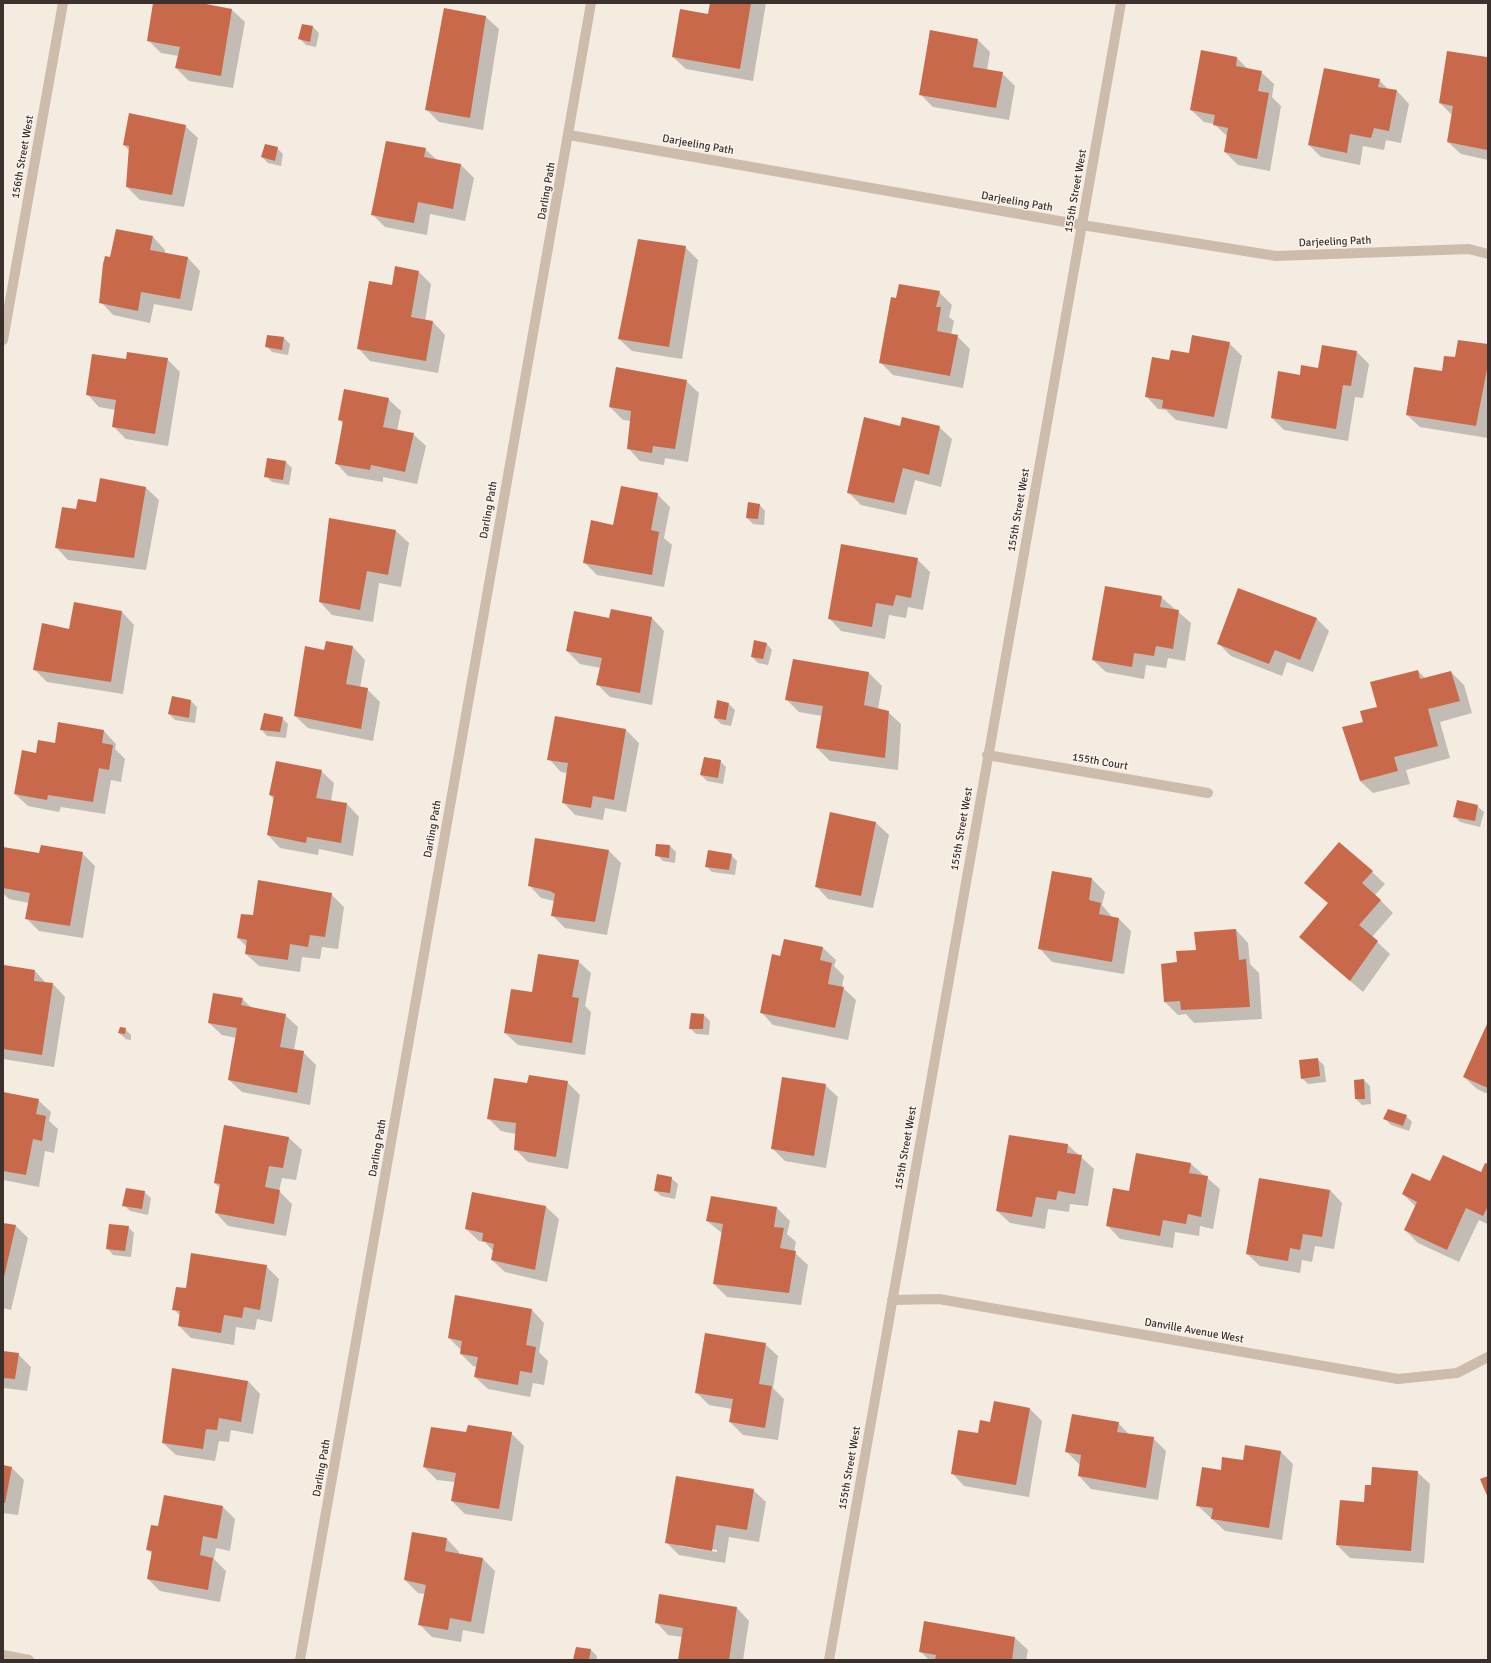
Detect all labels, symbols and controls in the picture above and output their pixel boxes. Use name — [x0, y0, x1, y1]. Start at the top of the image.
street label: 156th Street West — [9, 114, 37, 200]
street label: Darjeeling Path — [661, 132, 735, 158]
street label: 155th Street West — [1062, 148, 1090, 234]
street label: Darling Path — [535, 161, 559, 221]
street label: Darjeeling Path — [980, 189, 1054, 215]
street label: Darjeeling Path — [1298, 234, 1372, 250]
street label: 155th Street West — [1005, 467, 1033, 553]
street label: Darling Path — [477, 480, 501, 540]
street label: 155th Court — [1071, 751, 1129, 773]
street label: 155th Street West — [948, 786, 976, 872]
street label: Darling Path — [421, 799, 445, 859]
street label: 155th Street West — [892, 1105, 920, 1191]
street label: Darling Path — [366, 1118, 390, 1178]
street label: Danville Avenue West — [1143, 1316, 1245, 1346]
street label: 155th Street West — [836, 1425, 864, 1511]
street label: Darling Path — [310, 1438, 334, 1498]

